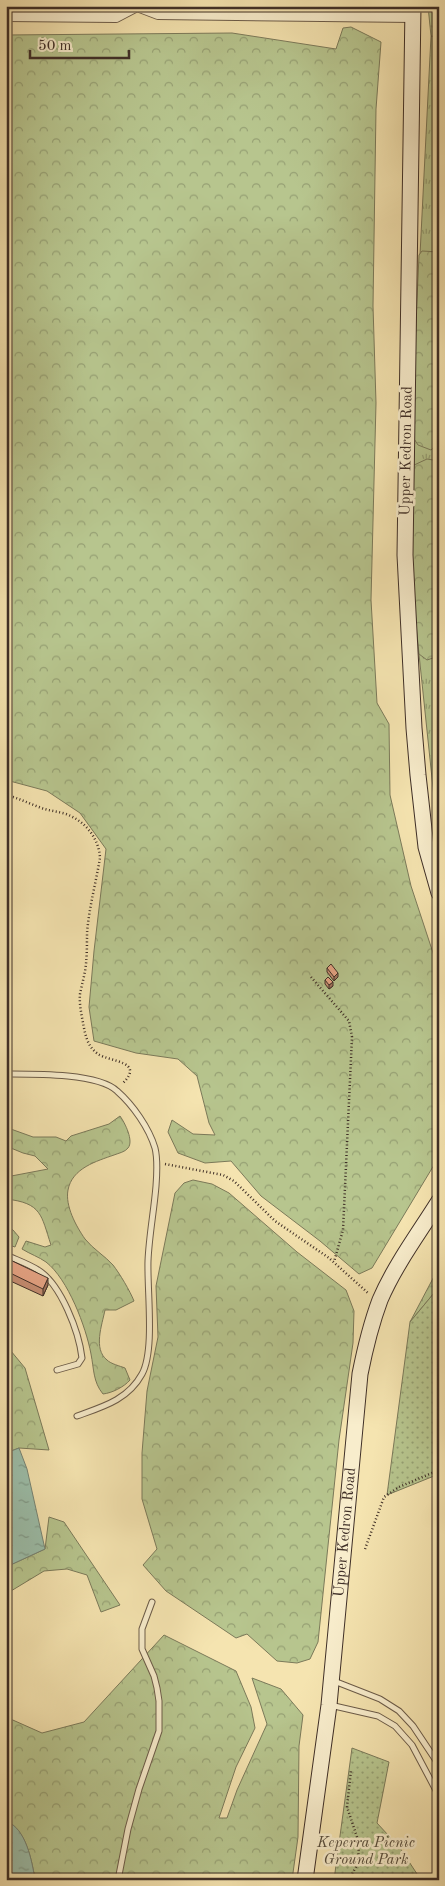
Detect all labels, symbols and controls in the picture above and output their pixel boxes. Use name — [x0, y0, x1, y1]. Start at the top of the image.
scale bar — [30, 28, 129, 60]
text: 50 m — [38, 39, 72, 54]
street label: Upper Kedron Road — [398, 386, 416, 516]
street label: Upper Kedron Road — [332, 1467, 359, 1598]
park label: Keperra Picnic Ground Park — [316, 1836, 415, 1868]

